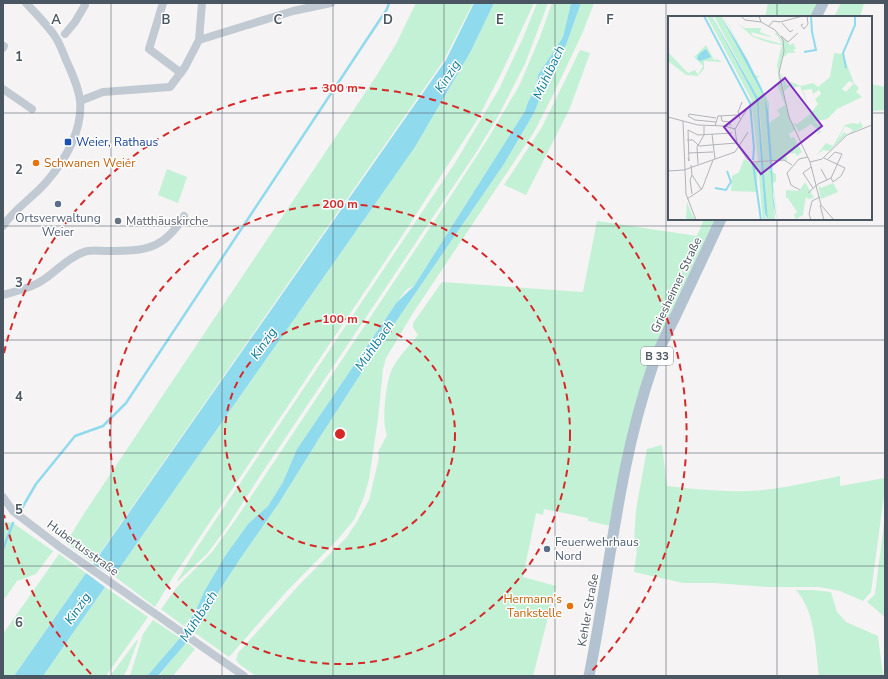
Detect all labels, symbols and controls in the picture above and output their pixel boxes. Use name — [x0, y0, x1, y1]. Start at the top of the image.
text: A — [51, 11, 61, 29]
text: B — [162, 11, 171, 29]
text: C — [274, 11, 283, 29]
text: D — [383, 11, 393, 29]
text: E — [496, 11, 504, 29]
text: F — [606, 11, 614, 29]
inset map — [668, 16, 872, 220]
water label: Mühlbach — [529, 43, 569, 102]
text: 1 — [15, 48, 23, 66]
water label: Kinzig — [431, 57, 465, 96]
text: 300 m — [322, 80, 358, 96]
place label: Weier, Rathaus — [76, 134, 158, 150]
marker: Weier, Rathaus — [63, 137, 73, 147]
place label: Schwanen Weier — [44, 155, 136, 171]
marker: Schwanen Weier — [31, 158, 41, 168]
text: 2 — [15, 161, 23, 179]
text: 200 m — [322, 196, 358, 212]
marker: Ortsverwaltung Weier — [53, 199, 63, 209]
place label: Ortsverwaltung Weier — [15, 210, 101, 240]
place label: Matthäuskirche — [126, 213, 208, 229]
marker: Matthäuskirche — [113, 216, 123, 226]
street label: Griesheimer Straße — [647, 235, 705, 335]
text: 3 — [15, 274, 23, 292]
text: 100 m — [322, 311, 358, 327]
water label: Mühlbach — [351, 317, 399, 374]
water label: Kinzig — [246, 324, 281, 363]
road number: B 33 — [641, 347, 673, 365]
text: 4 — [15, 388, 23, 406]
centre of rings — [333, 427, 347, 441]
text: 5 — [15, 501, 23, 519]
street label: Hubertusstraße — [44, 517, 122, 579]
place label: Feuerwehrhaus Nord — [555, 534, 639, 564]
marker: Feuerwehrhaus Nord — [542, 544, 552, 554]
street label: Kehler Straße — [574, 572, 602, 648]
water label: Mühlbach — [176, 588, 222, 646]
water label: Kinzig — [60, 589, 95, 628]
place label: Hermann's Tankstelle — [503, 591, 562, 621]
marker: Hermann's Tankstelle — [565, 601, 575, 611]
text: 6 — [15, 614, 23, 632]

